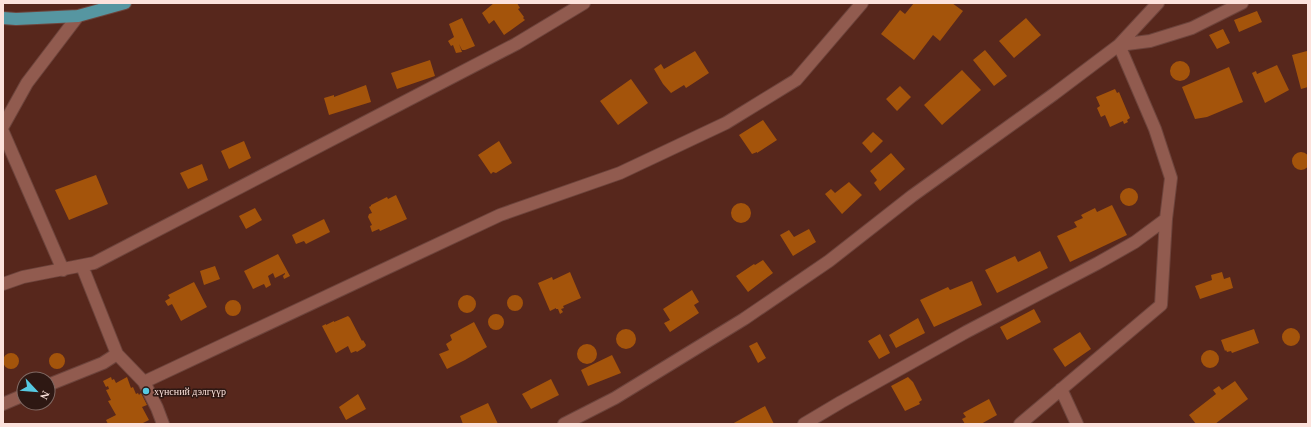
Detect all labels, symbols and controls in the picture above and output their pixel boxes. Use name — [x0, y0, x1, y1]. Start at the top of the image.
north arrow — [16, 371, 56, 411]
marker: хүнсний дэлгүүр — [141, 386, 151, 396]
place label: хүнсний дэлгүүр — [154, 386, 226, 397]
text: N — [38, 389, 52, 402]

